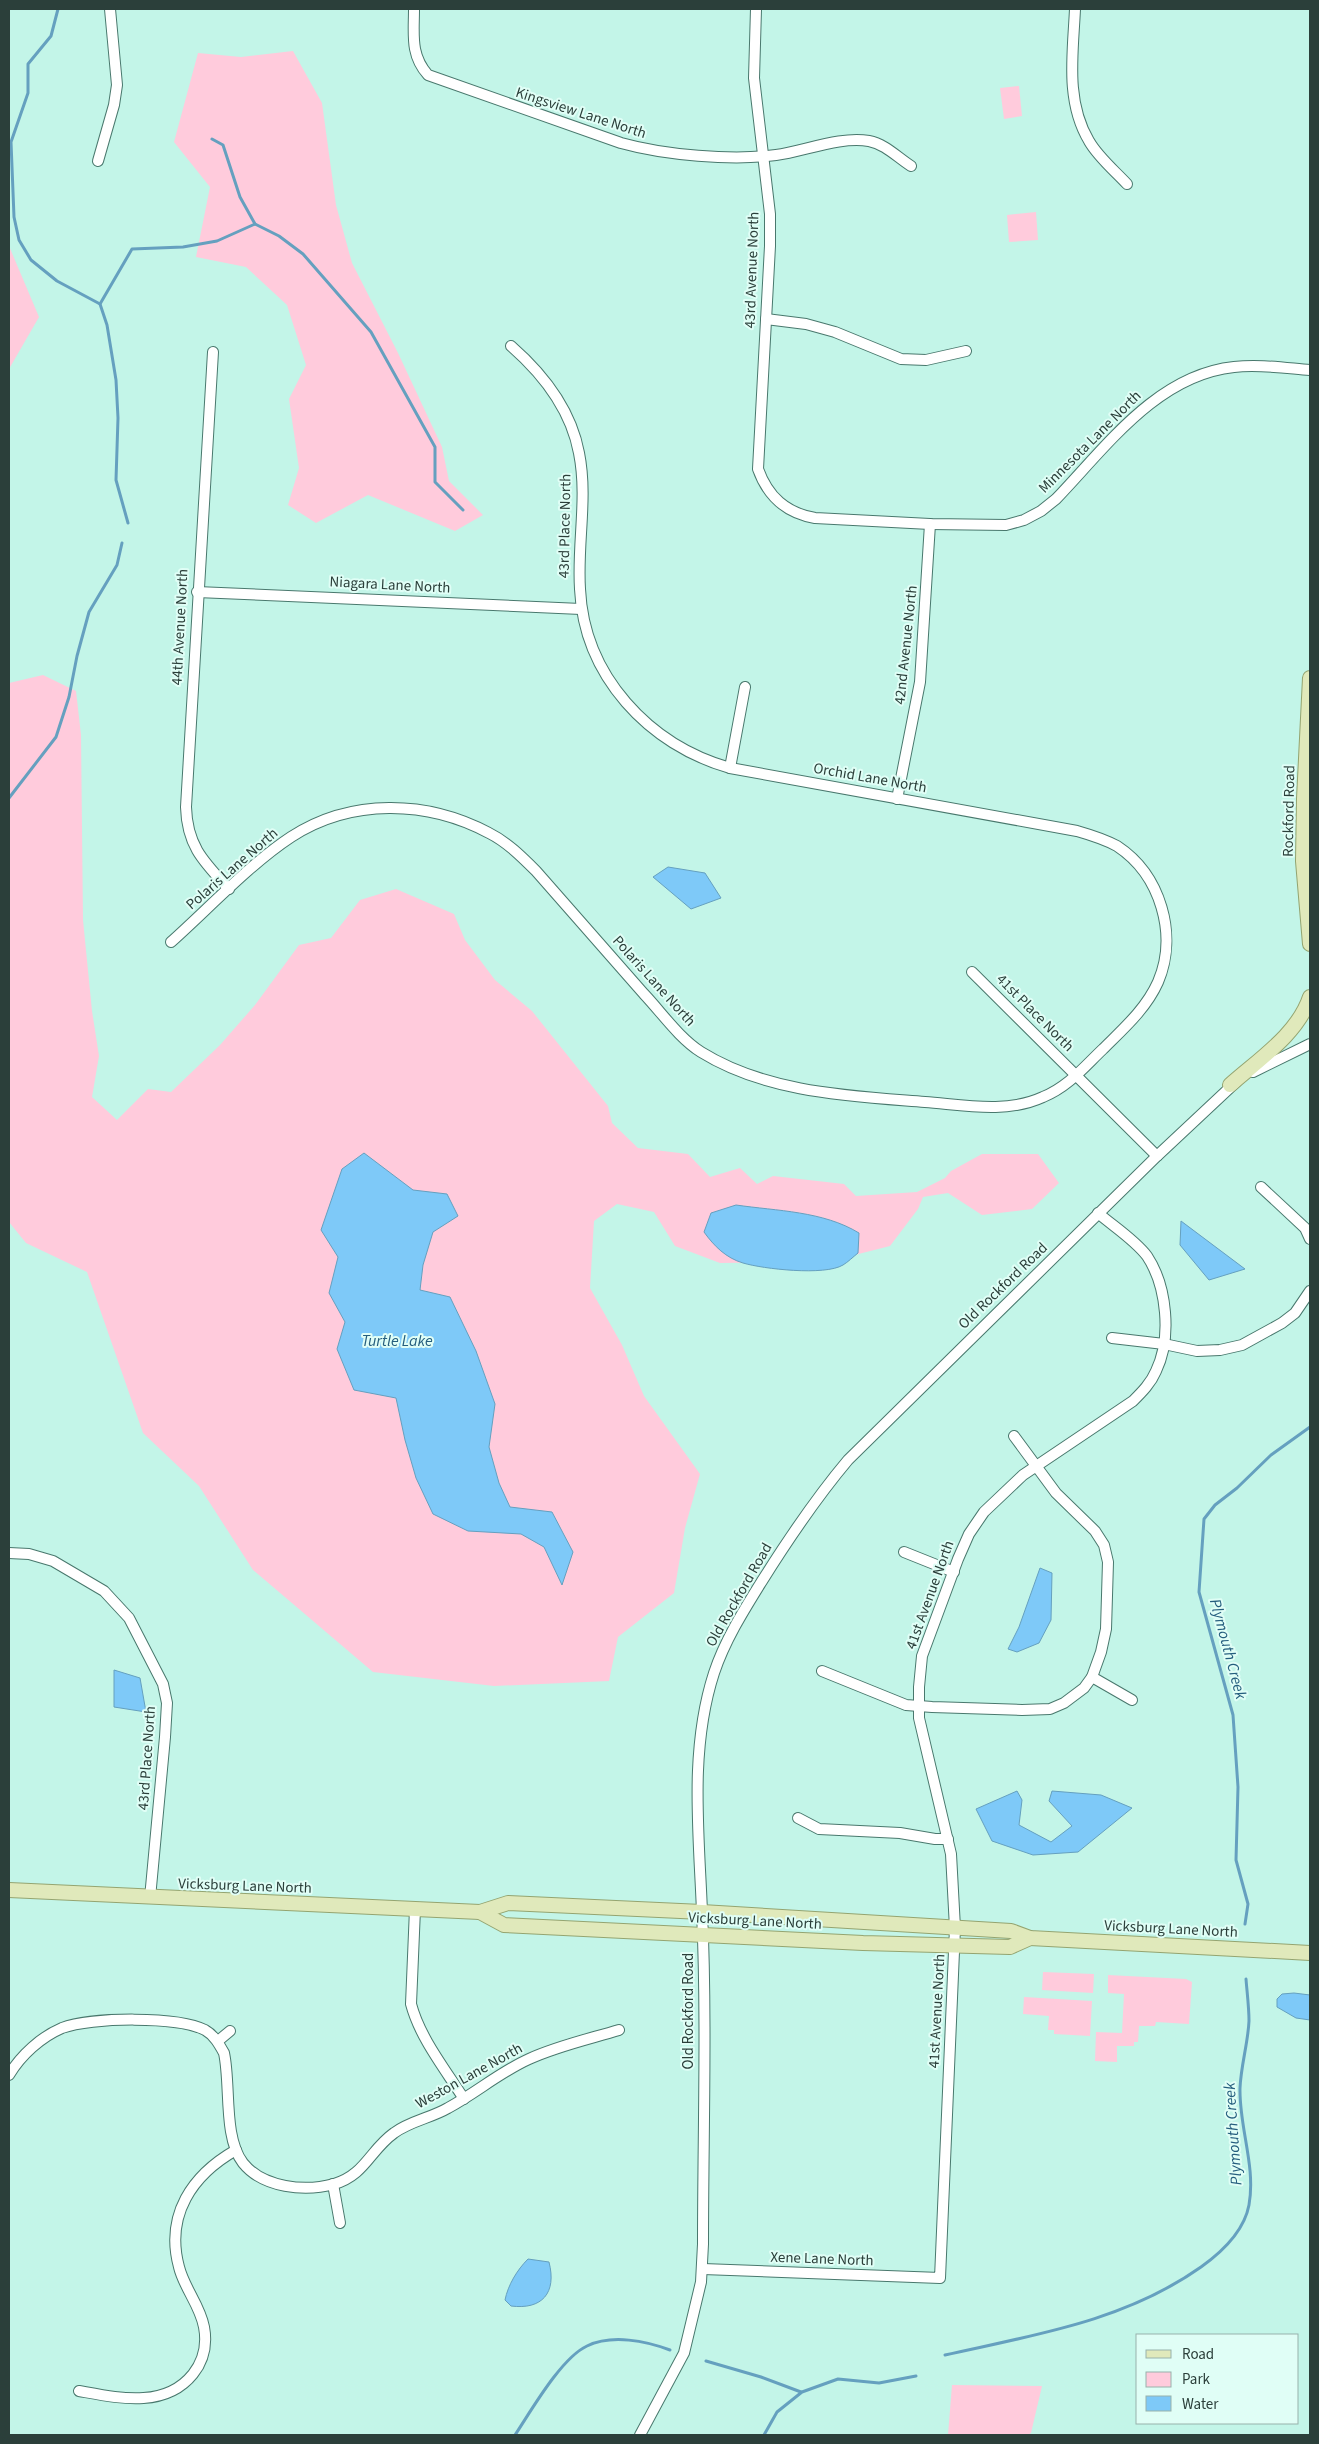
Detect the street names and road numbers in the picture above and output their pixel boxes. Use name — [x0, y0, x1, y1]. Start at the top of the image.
street label: Kingsview Lane North — [513, 82, 649, 144]
street label: 43rd Avenue North — [739, 211, 765, 329]
street label: Minnesota Lane North — [1034, 386, 1146, 498]
street label: 43rd Place North — [554, 474, 576, 578]
street label: 44th Avenue North — [166, 568, 194, 686]
street label: Niagara Lane North — [329, 571, 451, 599]
street label: 42nd Avenue North — [889, 584, 923, 706]
street label: Orchid Lane North — [812, 758, 928, 798]
street label: Rockford Road — [1278, 765, 1300, 857]
street label: Polaris Lane North — [181, 823, 283, 915]
street label: Polaris Lane North — [608, 931, 700, 1031]
street label: 41st Place North — [991, 969, 1079, 1057]
street label: Old Rockford Road — [954, 1238, 1052, 1334]
street label: 41st Avenue North — [901, 1538, 959, 1652]
street label: Old Rockford Road — [701, 1539, 777, 1651]
street label: 43rd Place North — [133, 1705, 161, 1811]
street label: Vicksburg Lane North — [178, 1873, 312, 1899]
street label: Vicksburg Lane North — [688, 1907, 822, 1935]
street label: Vicksburg Lane North — [1104, 1915, 1238, 1943]
street label: Old Rockford Road — [678, 1953, 699, 2069]
street label: 41st Avenue North — [924, 1953, 950, 2069]
street label: Weston Lane North — [412, 2038, 526, 2114]
street label: Xene Lane North — [770, 2247, 874, 2271]

